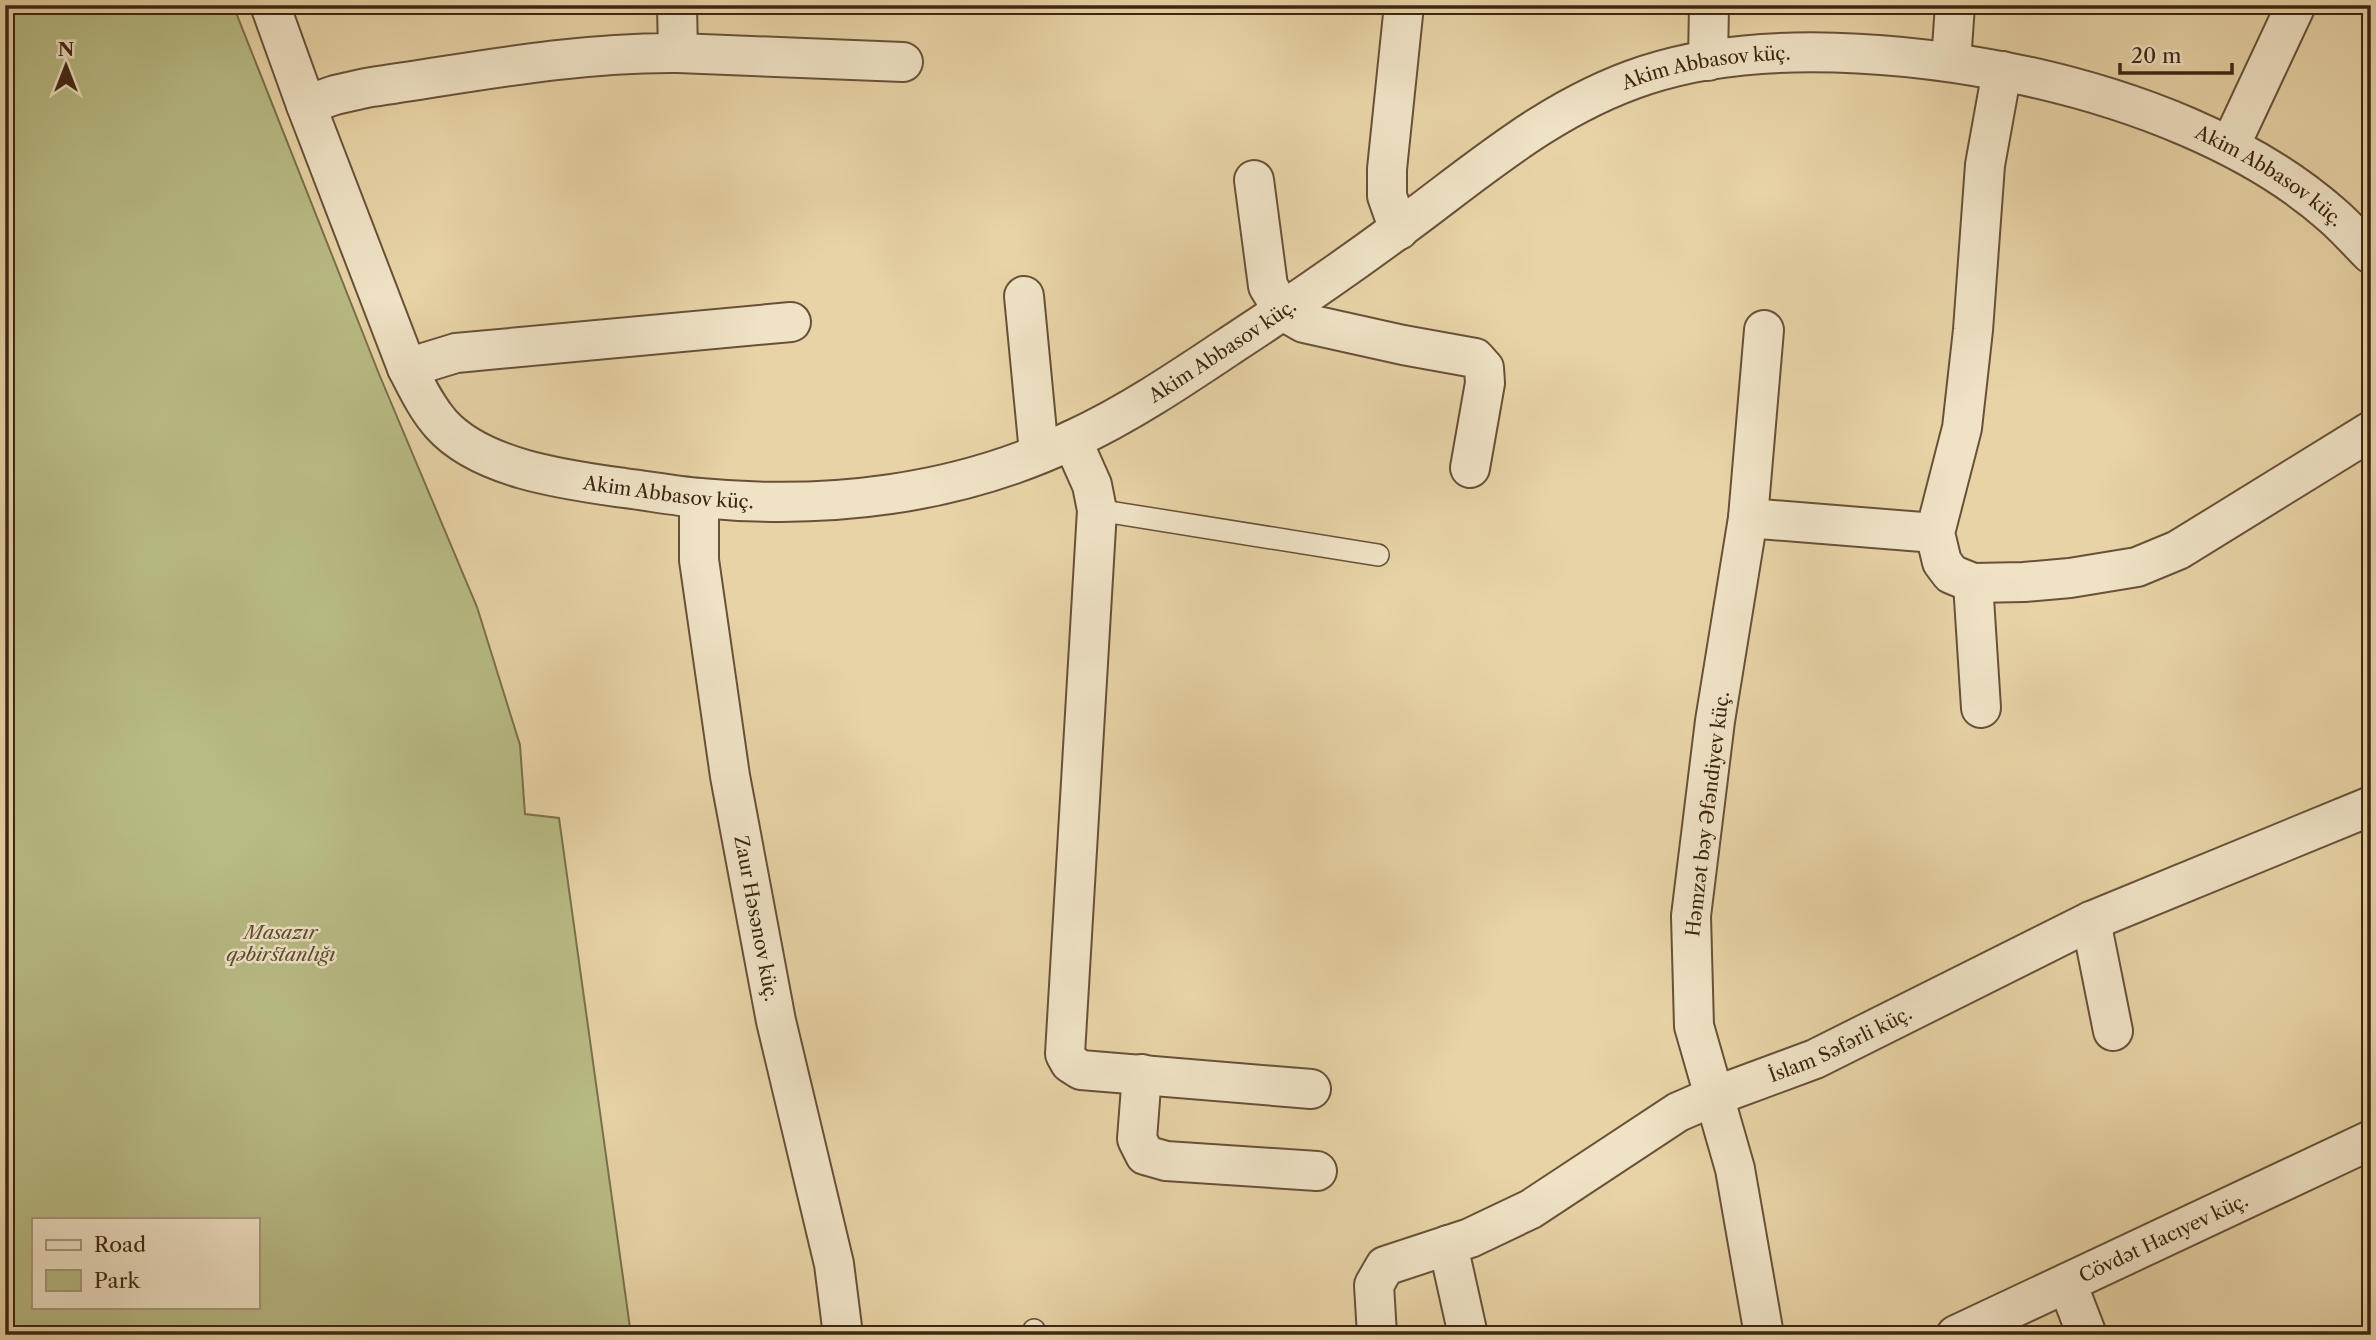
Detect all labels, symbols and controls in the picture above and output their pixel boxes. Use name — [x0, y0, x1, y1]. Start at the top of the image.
north arrow — [32, 32, 102, 102]
scale bar — [2120, 32, 2232, 76]
text: N — [58, 38, 74, 61]
street label: Akim Abbasov küç. — [1618, 42, 1791, 95]
text: 20 m — [2131, 43, 2182, 68]
street label: Akim Abbasov küç. — [2190, 120, 2348, 231]
street label: Akim Abbasov küç. — [1144, 294, 1301, 408]
street label: Akim Abbasov küç. — [581, 471, 754, 513]
street label: Həmzət bəy Əfəndiyev küç. — [1681, 690, 1734, 938]
street label: Zaur Həsənov küç. — [729, 834, 783, 1003]
park label: Masazır qəbirstanlığı — [226, 921, 336, 966]
street label: İslam Səfərli küç. — [1765, 1002, 1916, 1087]
street label: Cövdət Hacıyev küç. — [2075, 1189, 2252, 1288]
legend — [32, 1218, 259, 1308]
text: Road — [94, 1232, 146, 1257]
text: Park — [94, 1268, 140, 1293]

